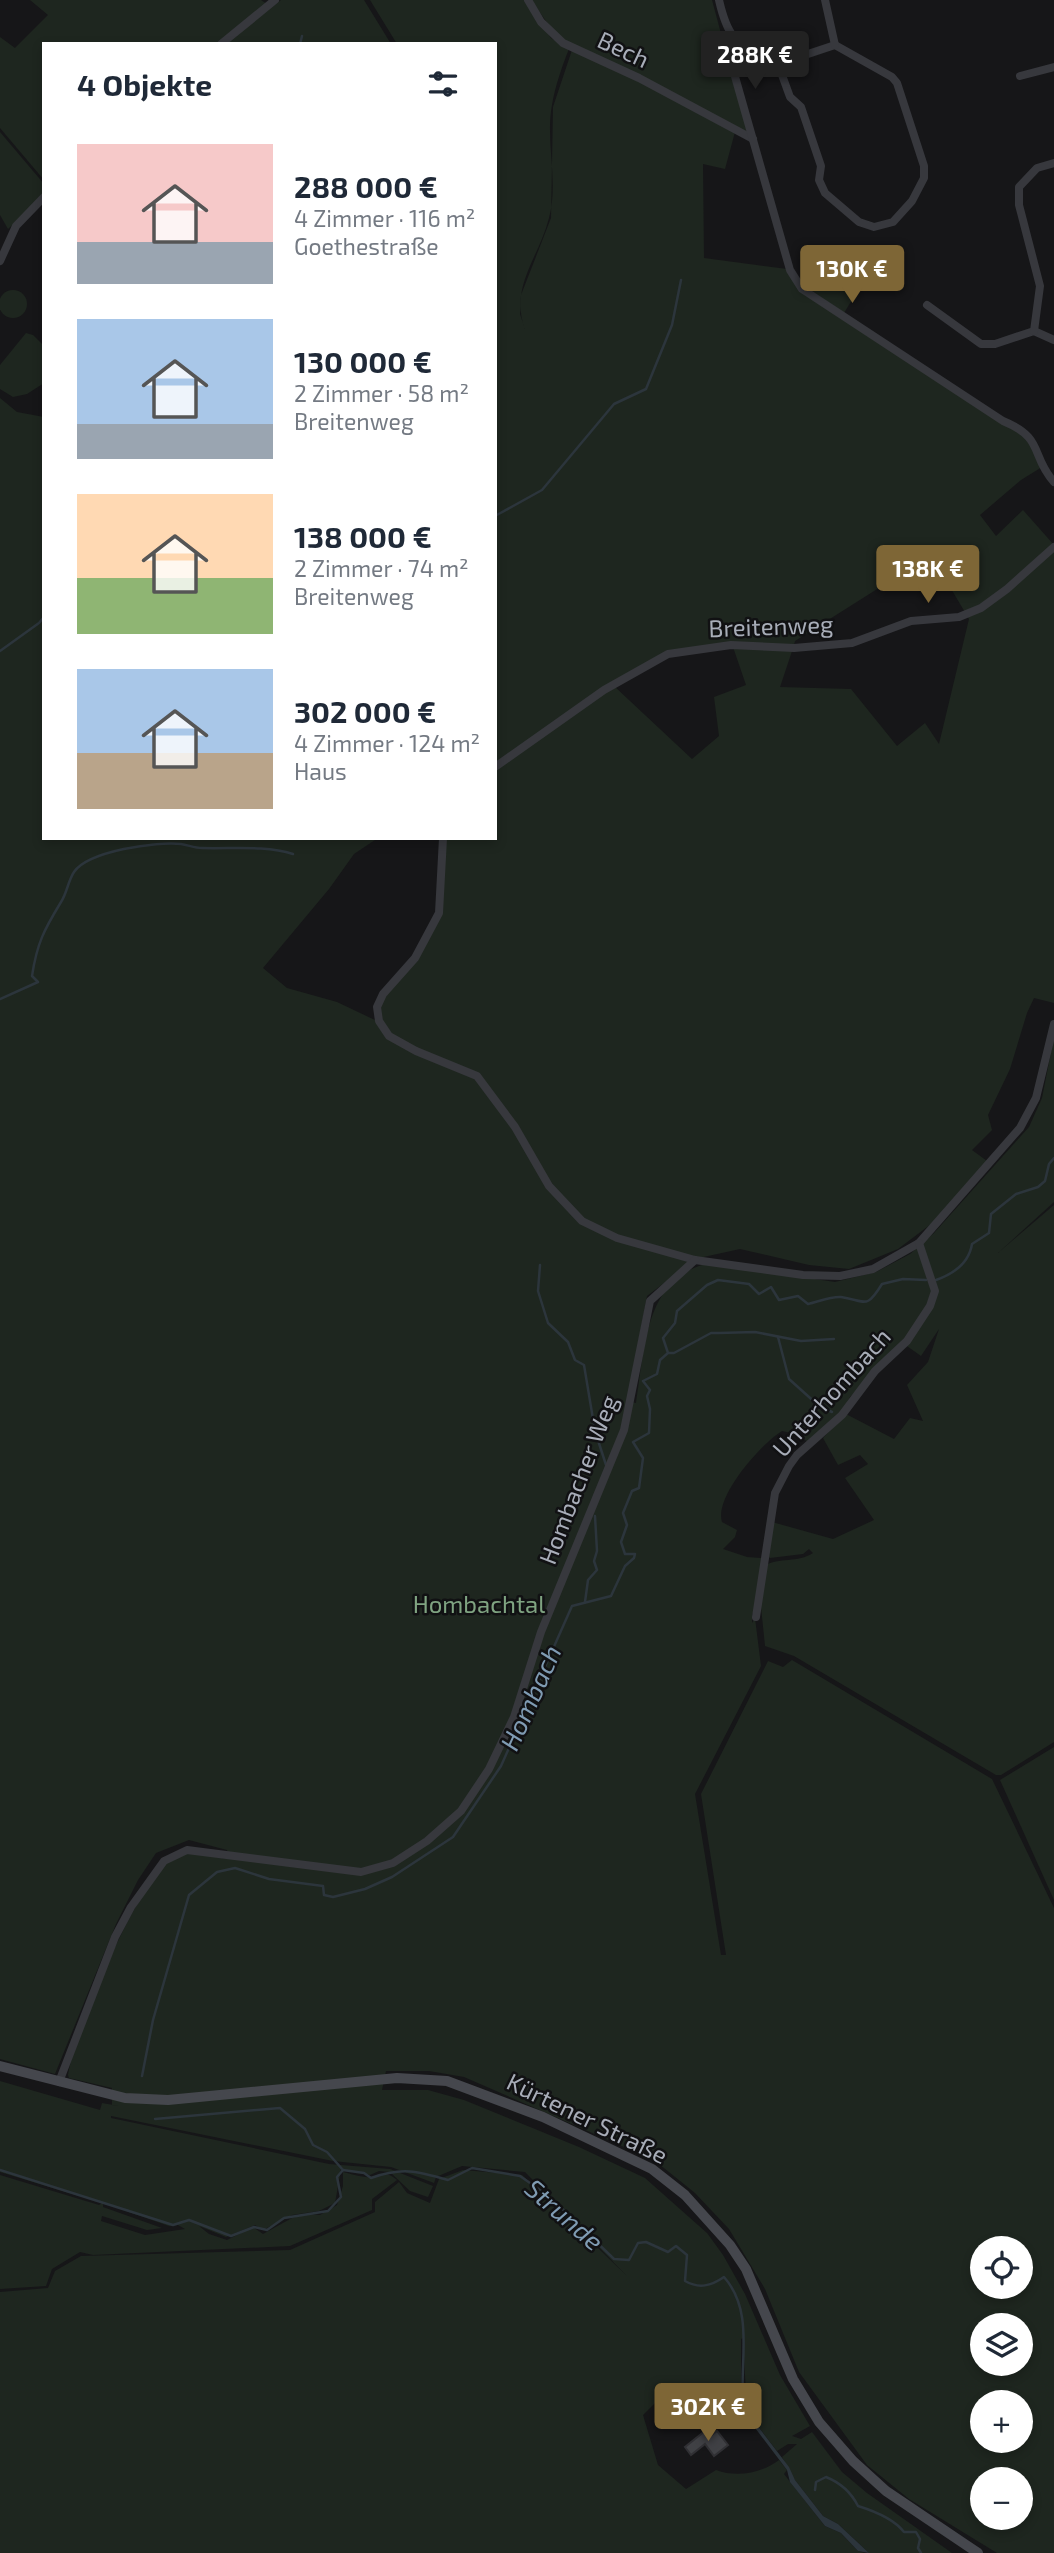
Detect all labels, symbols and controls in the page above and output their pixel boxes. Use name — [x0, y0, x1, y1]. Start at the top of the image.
street label: Bech — [593, 24, 654, 73]
pin: 288K € — [698, 32, 812, 91]
text: 288K € — [717, 40, 793, 68]
icon: filters — [424, 65, 462, 103]
text: 4 Objekte — [77, 66, 212, 102]
text: 288 000 € — [294, 168, 438, 204]
icon: home — [133, 172, 217, 256]
text: 4 Zimmer · 116 m² — [294, 204, 475, 232]
text: Goethestraße — [294, 232, 439, 260]
pin: 130K € — [795, 246, 909, 305]
text: 130K € — [816, 254, 888, 282]
text: 130 000 € — [294, 343, 432, 379]
icon: home — [133, 347, 217, 431]
text: 2 Zimmer · 58 m² — [294, 379, 469, 407]
text: Breitenweg — [294, 407, 414, 435]
text: 138 000 € — [294, 518, 432, 554]
icon: home — [133, 522, 217, 606]
pin: 138K € — [871, 546, 985, 605]
text: 2 Zimmer · 74 m² — [294, 554, 469, 582]
text: 138K € — [892, 554, 964, 582]
text: Breitenweg — [294, 582, 414, 610]
street label: Breitenweg — [708, 609, 834, 642]
text: 302 000 € — [294, 693, 436, 729]
icon: home — [133, 697, 217, 781]
text: 4 Zimmer · 124 m² — [294, 729, 480, 757]
text: Haus — [294, 757, 347, 785]
street label: Unterhombach — [766, 1322, 896, 1462]
street label: Hombacher Weg — [532, 1391, 623, 1568]
park label: Hombachtal — [413, 1589, 545, 1618]
water label: Hombach — [493, 1640, 567, 1755]
street label: Kürtener Straße — [503, 2066, 673, 2169]
water label: Strunde — [520, 2172, 610, 2256]
map controls — [970, 2236, 1033, 2530]
button: locate — [970, 2236, 1033, 2299]
button: layers — [970, 2313, 1033, 2376]
pin: 302K € — [651, 2384, 765, 2443]
button: + — [970, 2390, 1033, 2453]
text: 302K € — [670, 2392, 746, 2420]
button: − — [970, 2467, 1033, 2530]

